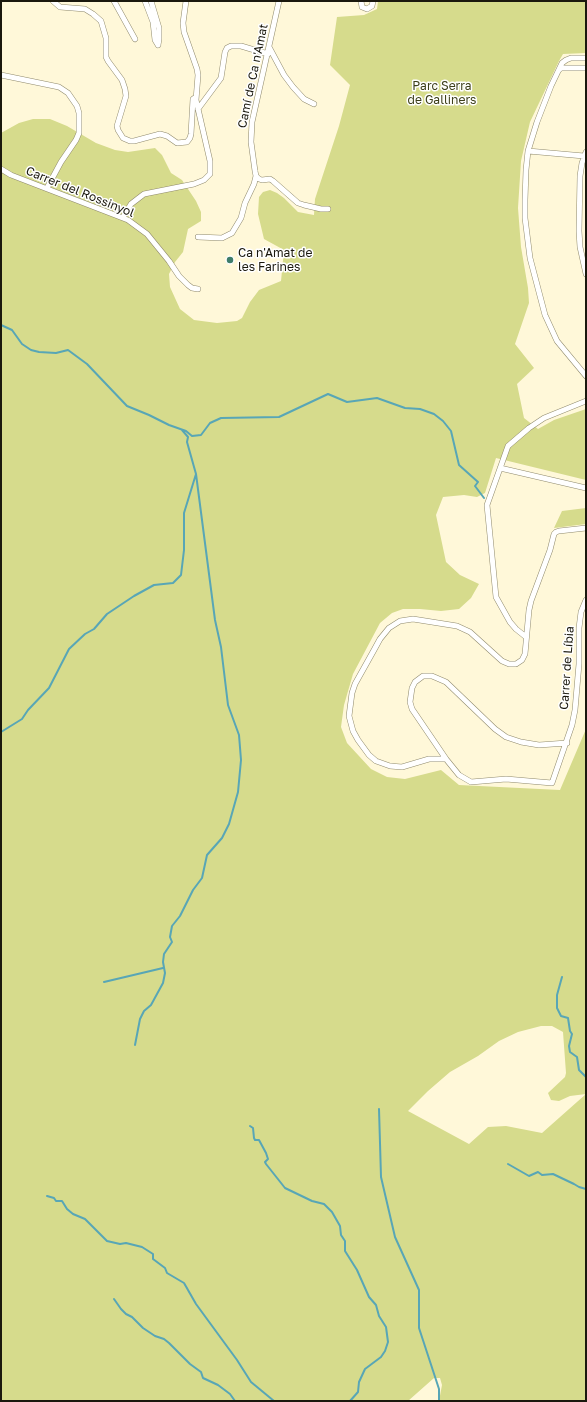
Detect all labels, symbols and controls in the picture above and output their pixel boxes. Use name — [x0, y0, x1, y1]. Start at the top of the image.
street label: Camí de Ca n'Amat — [235, 23, 271, 129]
park label: Parc Serra de Galliners — [408, 79, 476, 107]
street label: Carrer del Rossinyol — [24, 164, 136, 220]
place label: Ca n'Amat de les Farines — [238, 246, 312, 274]
marker: Ca n'Amat de les Farines — [225, 255, 235, 265]
street label: Carrer de Líbia — [557, 626, 577, 710]

